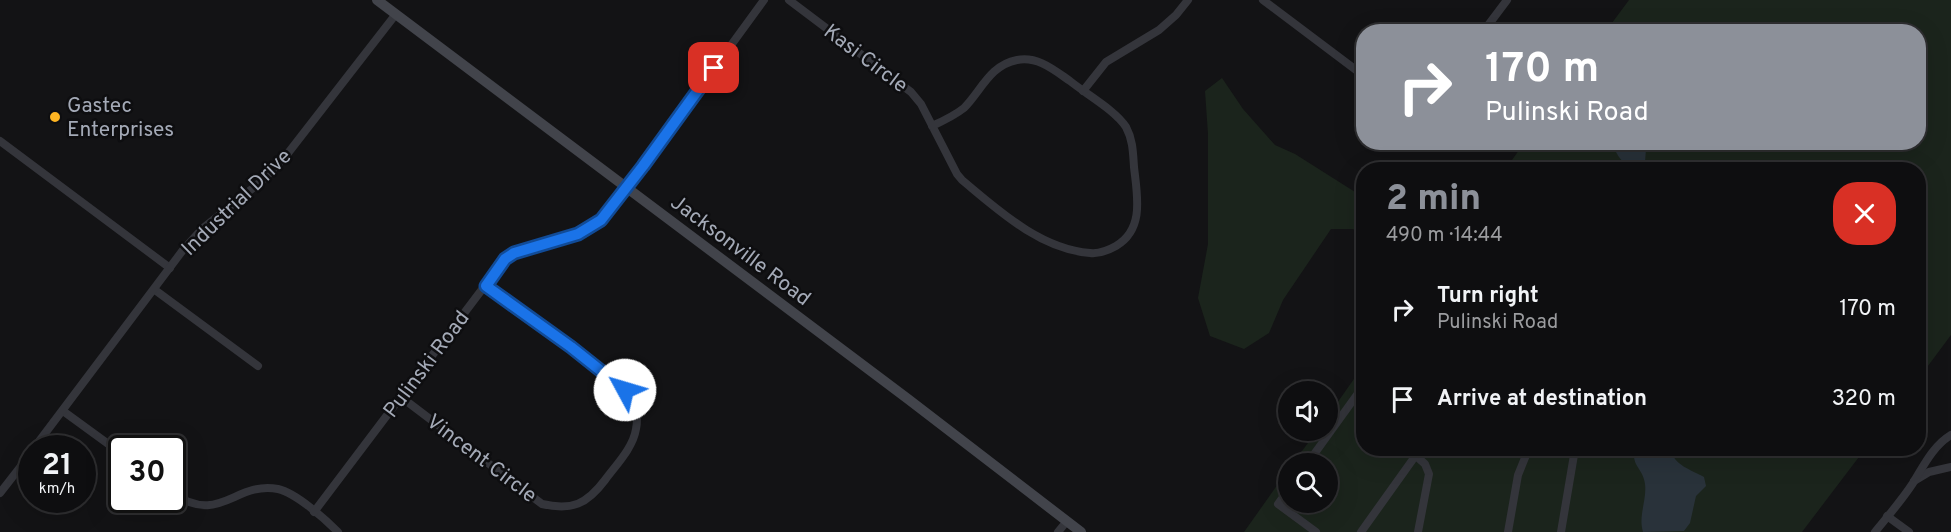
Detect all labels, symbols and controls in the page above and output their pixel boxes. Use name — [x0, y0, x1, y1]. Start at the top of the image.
street label: Kasi Circle — [818, 19, 913, 100]
pin — [688, 42, 739, 93]
text: 170 m — [1485, 44, 1599, 97]
icon: right — [1386, 48, 1464, 126]
icon: arrive — [697, 51, 730, 84]
place label: Gastec Enterprises — [67, 93, 174, 144]
text: Pulinski Road — [1485, 96, 1649, 130]
marker: Gastec Enterprises — [48, 110, 62, 124]
street label: Industrial Drive — [176, 144, 298, 262]
text: 2 min — [1386, 177, 1481, 223]
button: close — [1833, 182, 1896, 245]
street label: Jacksonville Road — [664, 190, 816, 313]
text: 490 m · 14:44 — [1386, 223, 1503, 249]
text: Turn right — [1437, 283, 1539, 310]
icon: right — [1386, 293, 1419, 326]
text: 170 m — [1839, 296, 1896, 323]
street label: Pulinski Road — [378, 306, 476, 424]
text: Pulinski Road — [1437, 310, 1558, 336]
position arrow — [593, 358, 657, 422]
map controls — [1278, 381, 1338, 513]
button: sound — [1278, 381, 1338, 441]
icon: arrive — [1386, 383, 1419, 416]
text: Arrive at destination — [1437, 386, 1647, 413]
text: 320 m — [1832, 386, 1896, 413]
street label: Vincent Circle — [420, 409, 542, 510]
speed limit sign: 30 — [108, 435, 186, 513]
text: 21 — [42, 448, 72, 485]
button: search — [1278, 453, 1338, 513]
text: km/h — [39, 480, 75, 499]

